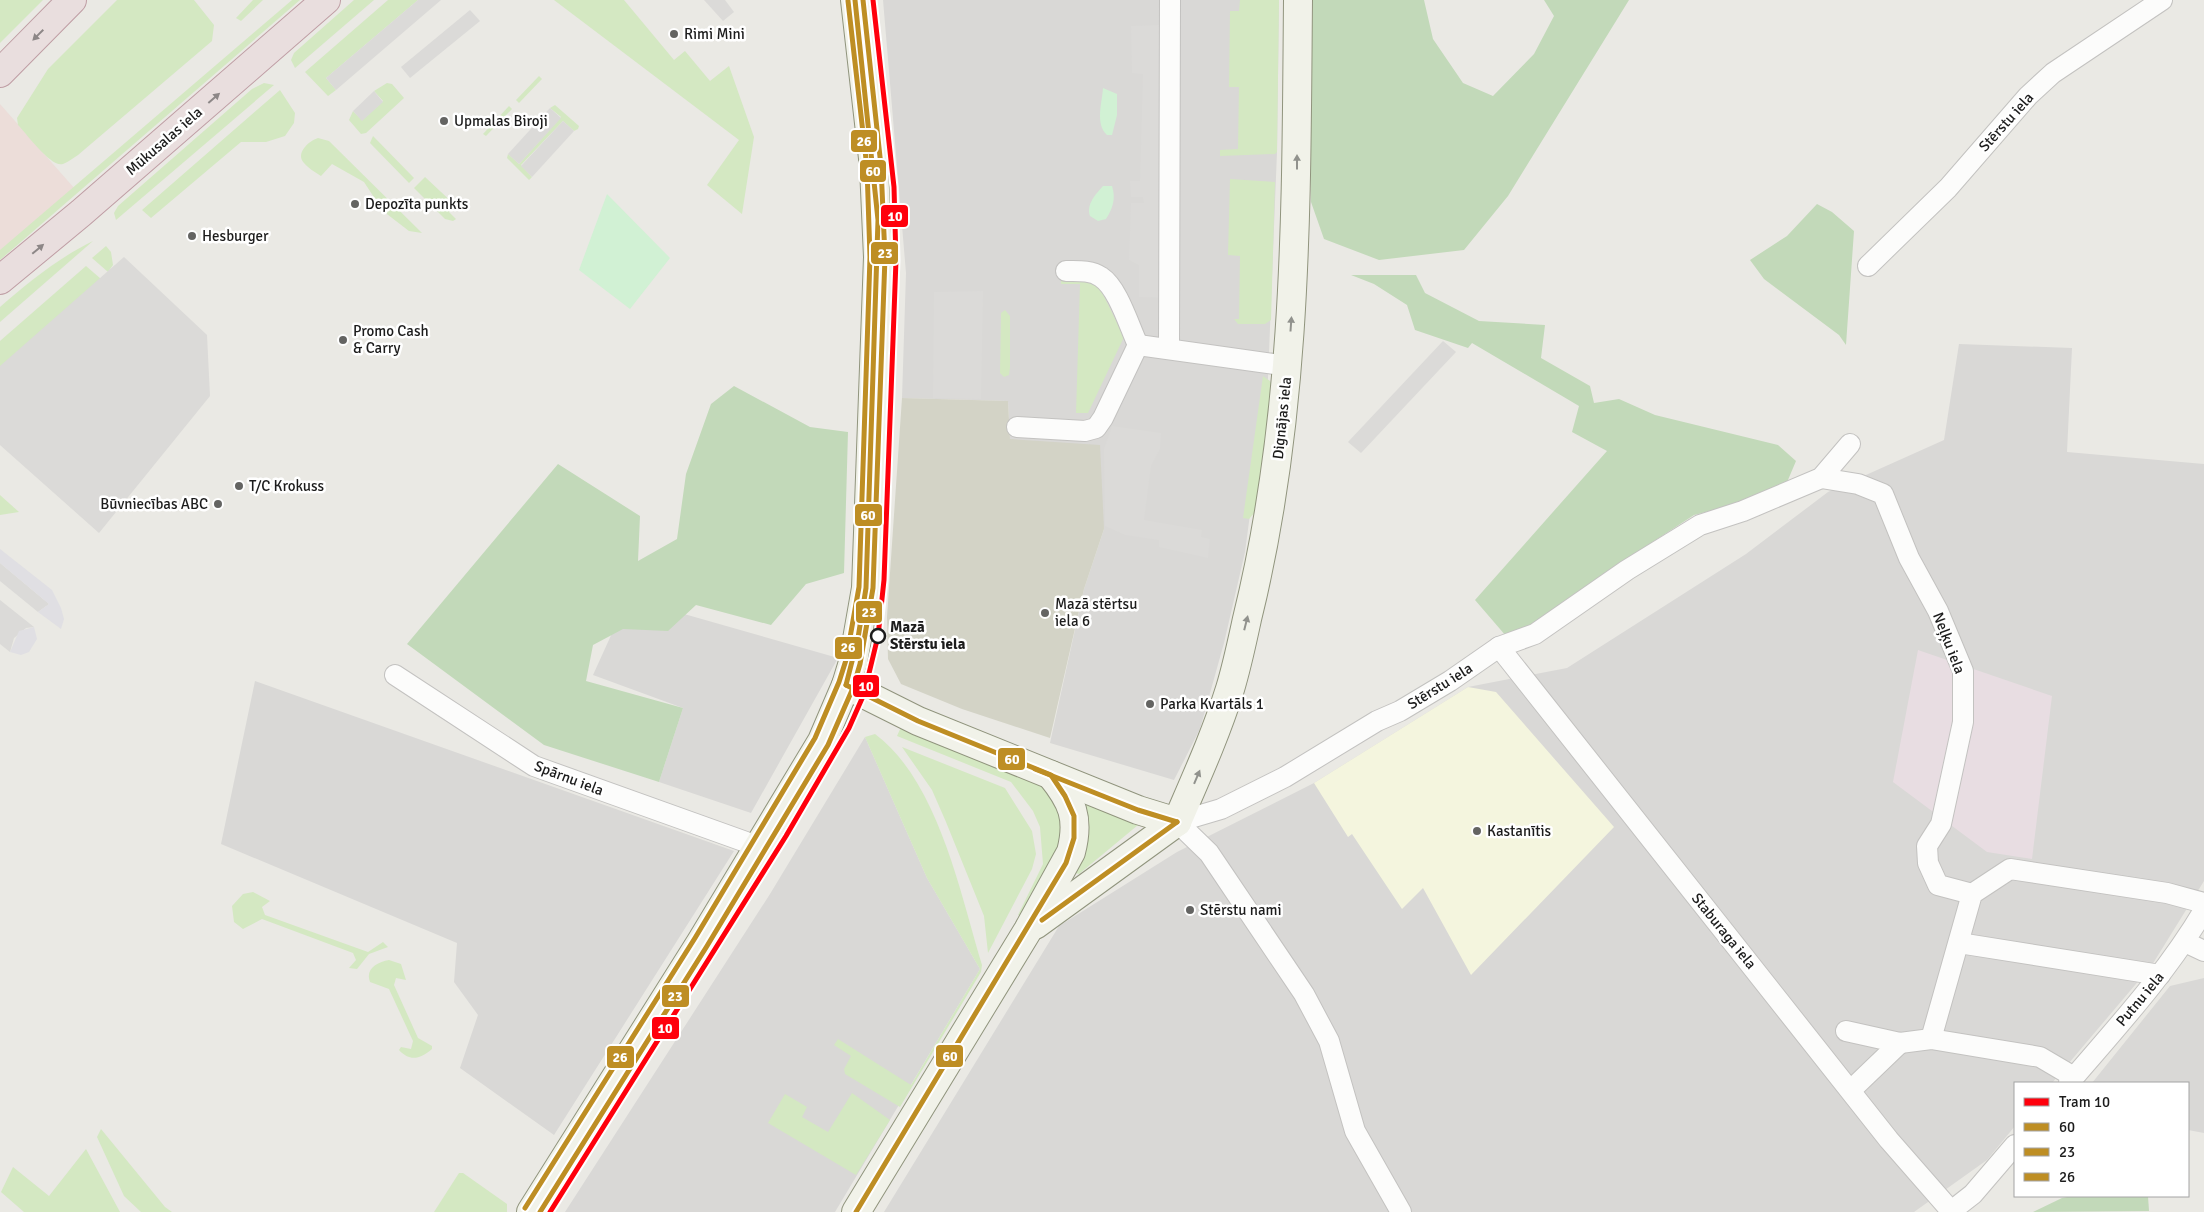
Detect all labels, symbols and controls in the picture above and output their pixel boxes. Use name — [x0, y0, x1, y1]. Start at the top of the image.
place label: Rimi Mini — [684, 25, 745, 43]
one-way arrow — [32, 28, 44, 40]
marker: Rimi Mini — [668, 28, 680, 40]
street label: Stērstu iela — [1975, 89, 2037, 155]
one-way arrow — [208, 92, 220, 104]
street label: Mūkusalas iela — [122, 103, 206, 179]
place label: Upmalas Biroji — [454, 112, 548, 130]
marker: Upmalas Biroji — [438, 115, 450, 127]
line badge: 26 — [850, 129, 878, 153]
text: 26 — [856, 133, 872, 150]
one-way arrow — [1293, 153, 1301, 169]
line badge: 60 — [859, 159, 887, 183]
text: 60 — [865, 163, 881, 180]
place label: Depozīta punkts — [365, 195, 469, 213]
marker: Depozīta punkts — [349, 198, 361, 210]
line badge: 10 — [880, 204, 909, 228]
text: 10 — [887, 208, 903, 225]
place label: Hesburger — [202, 227, 269, 245]
marker: Hesburger — [186, 230, 198, 242]
line badge: 23 — [870, 241, 899, 265]
one-way arrow — [31, 243, 43, 255]
text: 23 — [877, 245, 893, 262]
one-way arrow — [1287, 316, 1295, 332]
place label: Promo Cash & Carry — [353, 322, 429, 357]
marker: Promo Cash & Carry — [337, 334, 349, 346]
street label: Dignājas iela — [1269, 376, 1295, 460]
place label: T/C Krokuss — [249, 477, 325, 495]
marker: T/C Krokuss — [233, 480, 245, 492]
place label: Būvniecības ABC — [100, 495, 208, 513]
marker: Būvniecības ABC — [212, 498, 224, 510]
line badge: 60 — [854, 503, 883, 527]
text: 60 — [860, 507, 876, 524]
place label: Mazā stērtsu iela 6 — [1055, 595, 1137, 630]
line badge: 23 — [855, 600, 883, 624]
text: 23 — [861, 604, 877, 621]
marker: Mazā stērtsu iela 6 — [1039, 607, 1051, 619]
street label: Neļķu iela — [1928, 610, 1969, 677]
one-way arrow — [1243, 615, 1251, 630]
place label: Mazā Stērstu iela — [890, 618, 966, 653]
marker: Mazā Stērstu iela — [870, 628, 886, 644]
line badge: 26 — [834, 636, 863, 660]
text: 26 — [840, 639, 856, 656]
street label: Stērstu iela — [1404, 659, 1476, 713]
line badge: 10 — [852, 674, 880, 698]
text: 10 — [858, 678, 874, 695]
place label: Parka Kvartāls 1 — [1160, 695, 1264, 713]
marker: Parka Kvartāls 1 — [1144, 698, 1156, 710]
line badge: 60 — [997, 747, 1026, 771]
text: 60 — [1004, 751, 1020, 768]
street label: Spārnu iela — [532, 757, 606, 799]
one-way arrow — [1193, 770, 1201, 784]
place label: Kastanītis — [1487, 822, 1552, 840]
marker: Kastanītis — [1471, 825, 1483, 837]
street label: Staburaga iela — [1688, 889, 1760, 973]
place label: Stērstu nami — [1200, 901, 1282, 919]
marker: Stērstu nami — [1184, 904, 1196, 916]
street label: Putnu iela — [2112, 968, 2168, 1030]
line badge: 23 — [661, 984, 690, 1008]
text: 23 — [667, 988, 683, 1005]
line badge: 10 — [651, 1016, 680, 1040]
text: 10 — [657, 1020, 673, 1037]
line badge: 60 — [935, 1044, 964, 1068]
line badge: 26 — [606, 1045, 635, 1069]
text: 60 — [942, 1048, 958, 1065]
text: 26 — [612, 1049, 628, 1066]
legend — [2014, 1082, 2189, 1197]
text: Tram 10 — [2059, 1093, 2110, 1111]
text: 60 — [2059, 1118, 2075, 1136]
text: 23 — [2059, 1143, 2075, 1161]
text: 26 — [2059, 1168, 2075, 1186]

